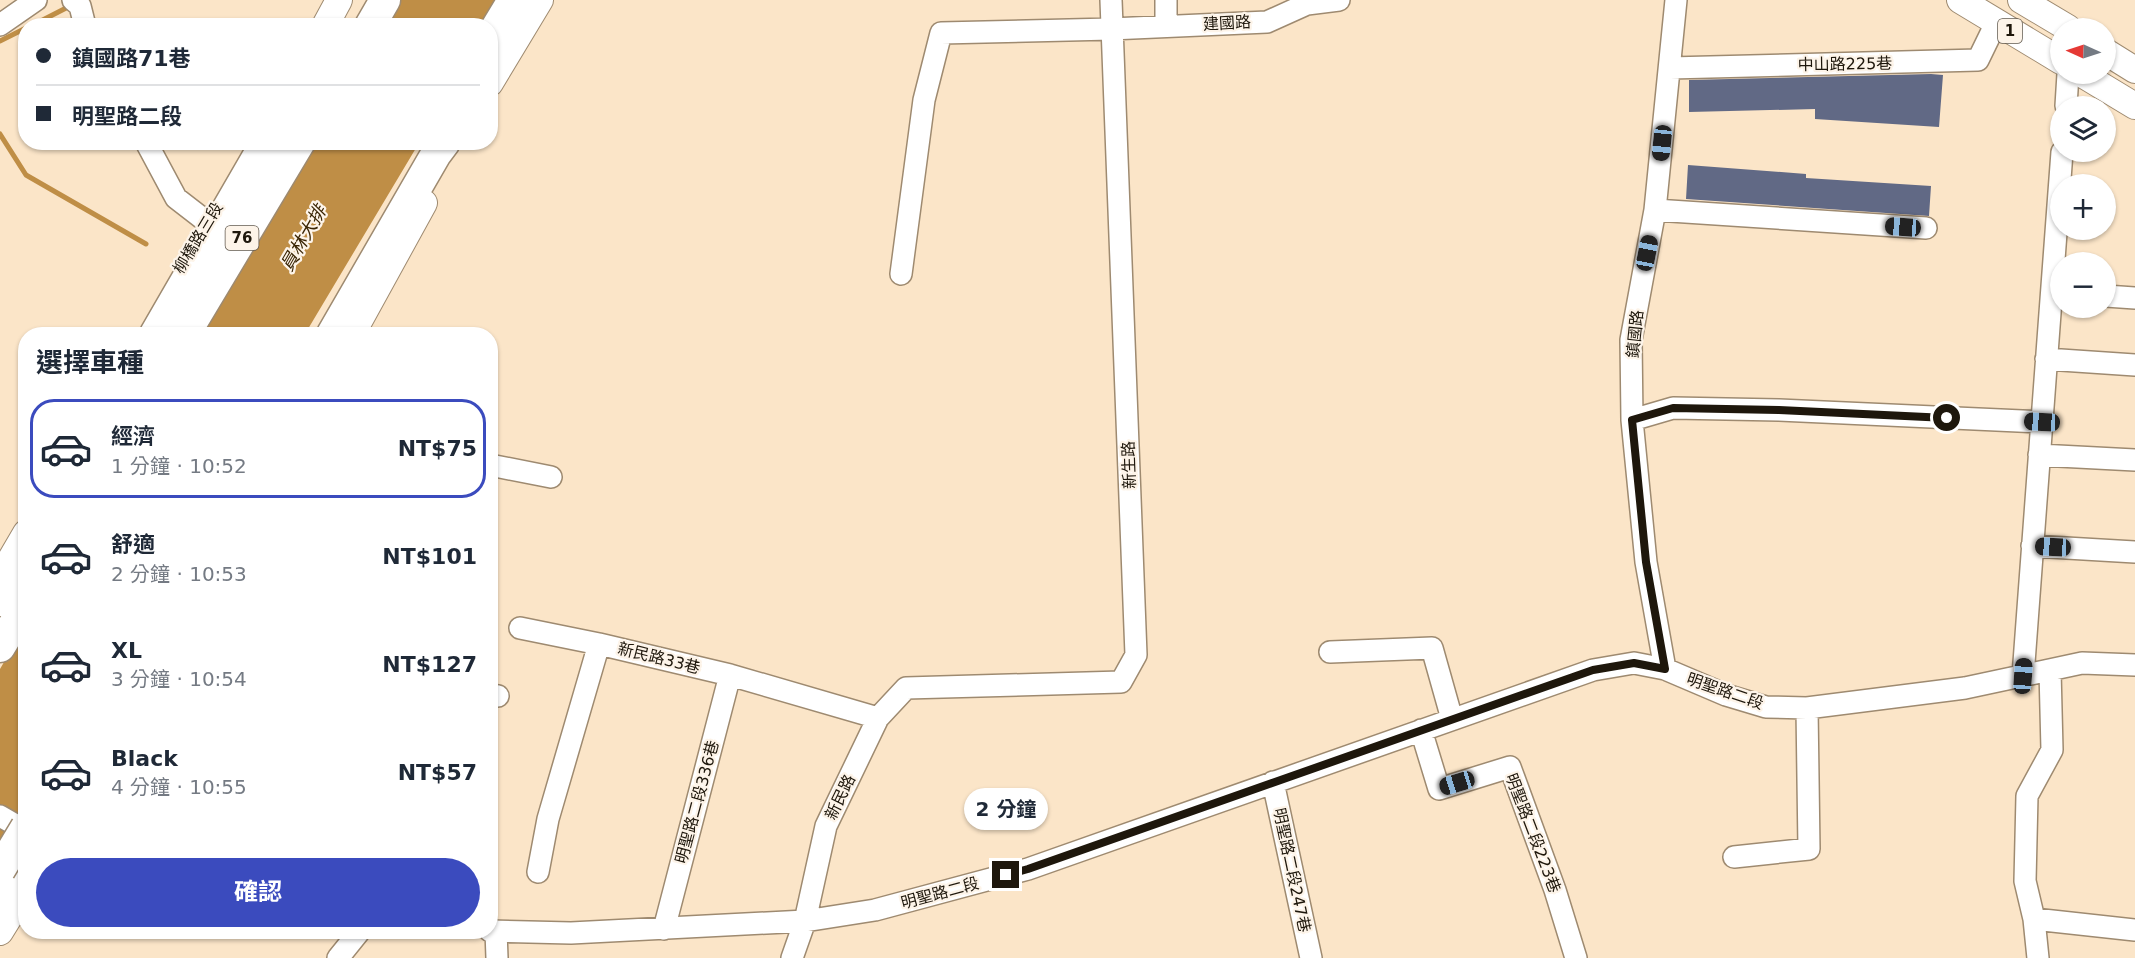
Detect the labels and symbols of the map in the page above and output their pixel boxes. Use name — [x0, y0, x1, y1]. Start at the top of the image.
street label: 建國路 — [1203, 12, 1251, 34]
north arrow — [2050, 18, 2116, 84]
road number: 1 — [1998, 19, 2022, 43]
street label: 中山路225巷 — [1798, 54, 1892, 74]
car — [1651, 124, 1673, 162]
street label: 柳橋路三段 — [169, 199, 227, 277]
water label: 員林大排 — [276, 200, 331, 274]
car — [1884, 217, 1922, 237]
road number: 76 — [226, 226, 258, 250]
car — [1635, 234, 1659, 272]
street label: 鎮國路 — [1623, 309, 1647, 359]
route start — [1933, 404, 1960, 431]
car — [2024, 412, 2060, 432]
street label: 新生路 — [1119, 441, 1139, 489]
car — [2035, 537, 2071, 557]
street label: 新民路33巷 — [616, 639, 702, 677]
car — [2013, 657, 2033, 695]
street label: 明聖路二段 — [1684, 669, 1766, 713]
street label: 明聖路二段336巷 — [671, 738, 723, 866]
car — [1437, 769, 1477, 797]
street label: 新民路 — [821, 771, 859, 823]
street label: 明聖路二段223巷 — [1501, 771, 1565, 895]
callout: 2 分鐘 — [964, 788, 1048, 830]
street label: 明聖路二段247巷 — [1270, 806, 1314, 934]
route end — [992, 861, 1019, 888]
street label: 明聖路二段 — [899, 873, 981, 913]

